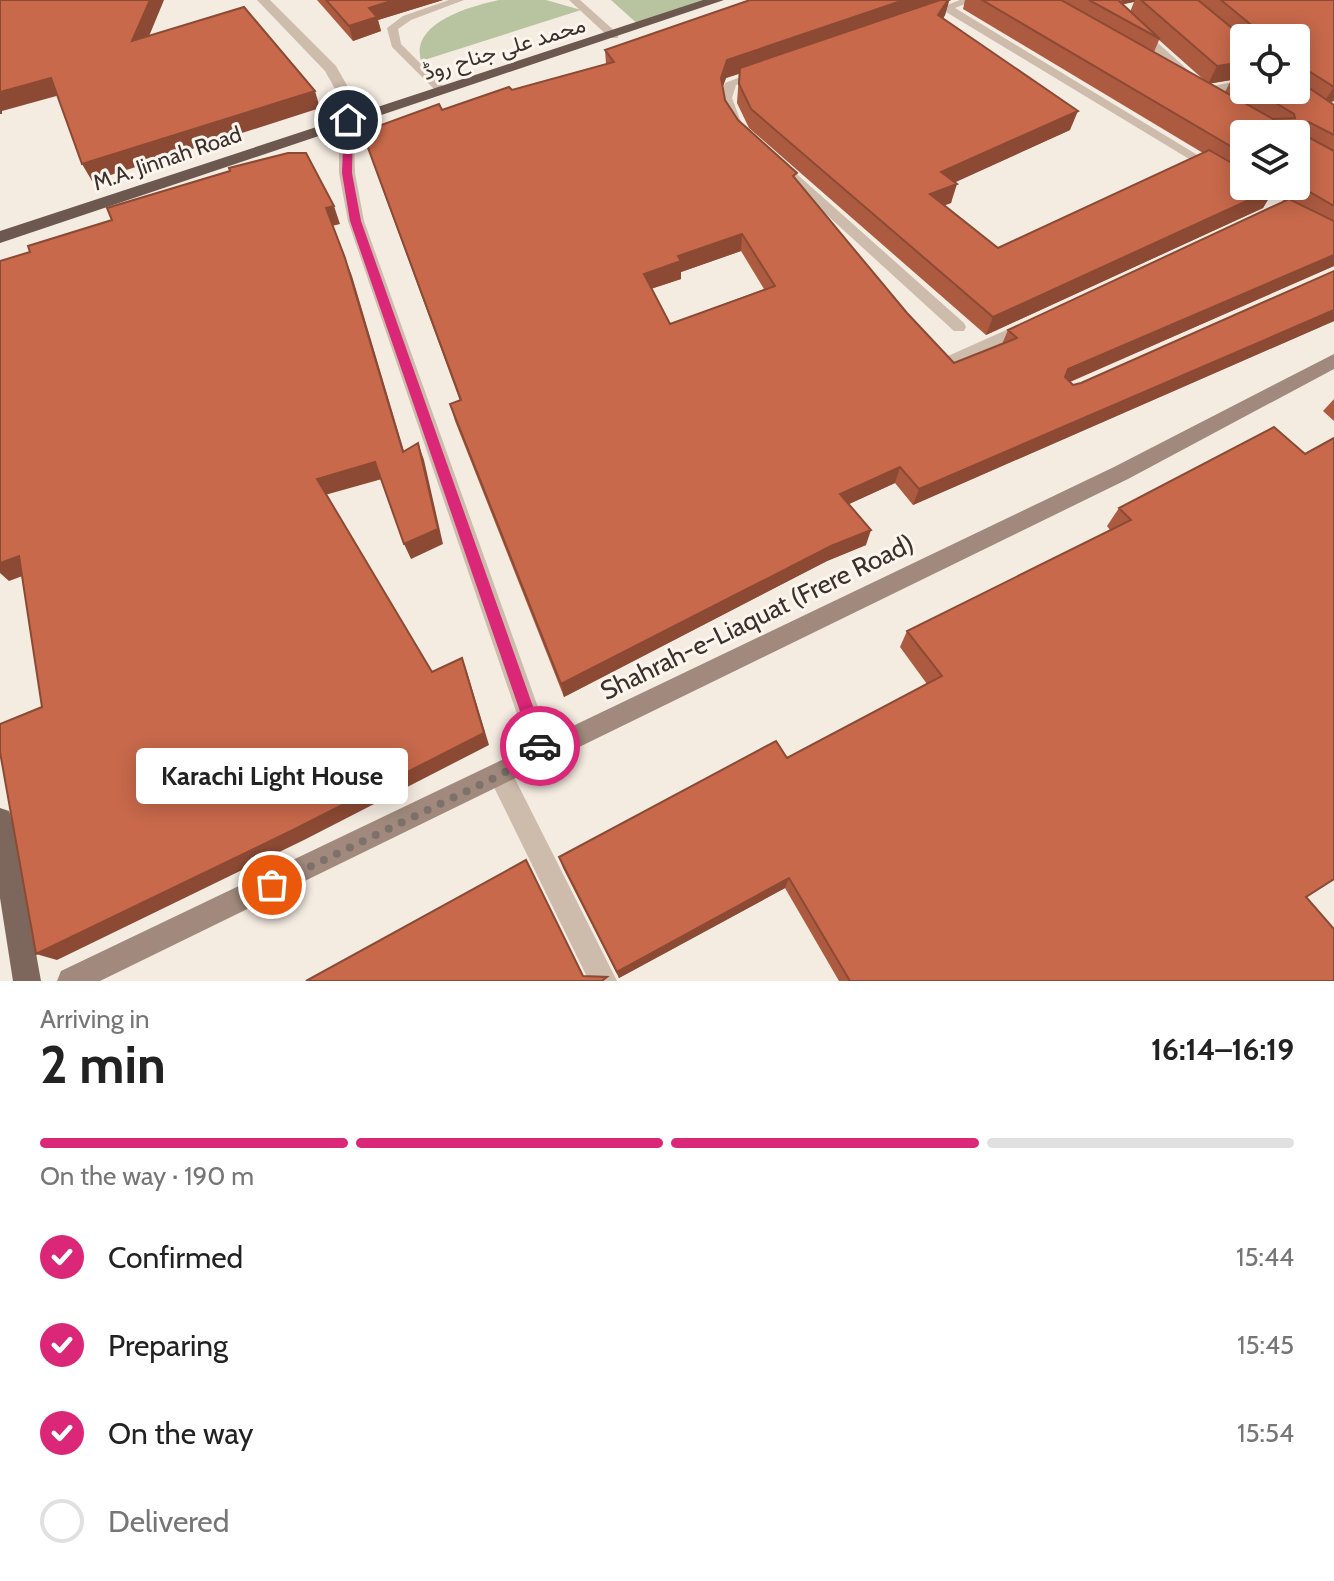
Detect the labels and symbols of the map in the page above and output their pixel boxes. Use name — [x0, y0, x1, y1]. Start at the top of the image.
street label: محمد علی جناح روڈ — [420, 11, 589, 87]
pin — [314, 86, 382, 154]
street label: M.A. Jinnah Road — [89, 120, 245, 197]
street label: Shahrah-e-Liaquat (Frere Road) — [595, 527, 919, 707]
courier — [500, 706, 580, 786]
callout: Karachi Light House — [136, 749, 408, 805]
pin — [238, 851, 306, 919]

